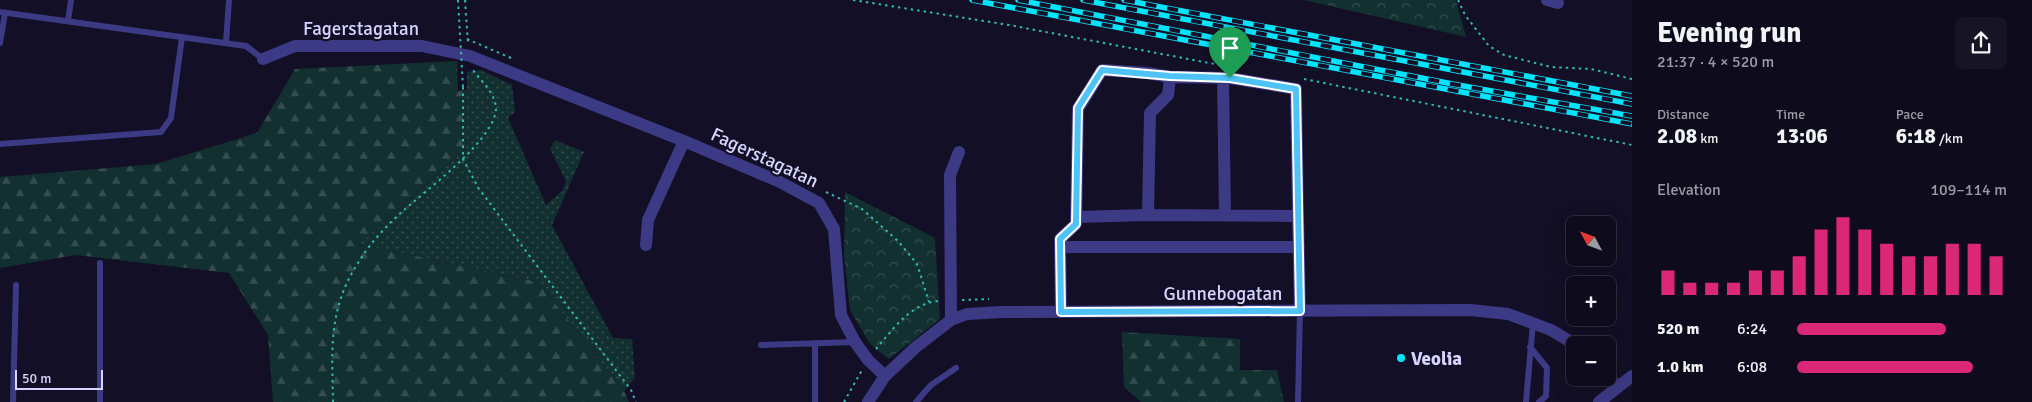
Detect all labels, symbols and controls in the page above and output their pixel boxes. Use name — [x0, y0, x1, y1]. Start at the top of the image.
text: Evening run — [1657, 16, 1802, 50]
street label: Fagerstagatan — [303, 17, 419, 41]
button: share — [1955, 17, 2007, 69]
pin — [1209, 27, 1251, 78]
icon: arrive — [1216, 34, 1244, 62]
text: 21:37 · 4 × 520 m — [1657, 52, 1774, 72]
text: Distance — [1657, 106, 1709, 123]
text: Time — [1776, 106, 1805, 123]
text: Pace — [1896, 106, 1924, 123]
street label: Fagerstagatan — [707, 123, 822, 193]
text: 2.08 — [1657, 123, 1697, 149]
text: 13:06 — [1776, 123, 1828, 149]
text: 6:18 — [1896, 123, 1936, 149]
text: km — [1697, 130, 1718, 147]
text: /km — [1936, 130, 1963, 147]
text: Elevation — [1657, 180, 1721, 200]
text: 109–114 m — [1930, 180, 2007, 200]
north arrow — [1566, 216, 1616, 266]
map controls — [1566, 216, 1616, 386]
button: + — [1566, 276, 1616, 326]
street label: Gunnebogatan — [1164, 282, 1282, 306]
text: 520 m — [1657, 319, 1699, 339]
text: 6:24 — [1737, 319, 1767, 339]
button: − — [1566, 336, 1616, 386]
place label: Veolia — [1411, 347, 1462, 371]
marker: Veolia — [1395, 352, 1407, 364]
text: 1.0 km — [1657, 357, 1704, 377]
text: 6:08 — [1737, 357, 1767, 377]
scale bar — [15, 367, 102, 390]
text: 50 m — [22, 370, 51, 387]

